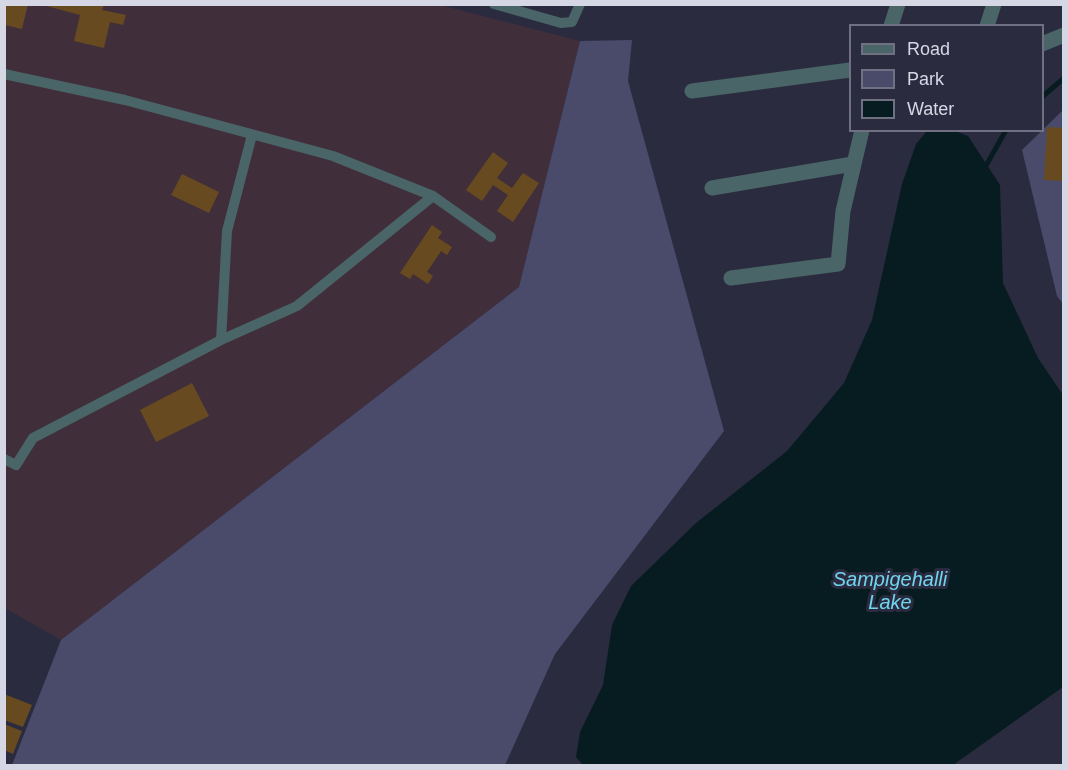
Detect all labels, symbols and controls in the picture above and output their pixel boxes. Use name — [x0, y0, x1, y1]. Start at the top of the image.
legend — [849, 24, 1044, 132]
text: Road — [907, 39, 950, 59]
text: Park — [907, 69, 944, 89]
text: Water — [907, 99, 954, 119]
water label: Sampigehalli Lake — [833, 568, 947, 615]

